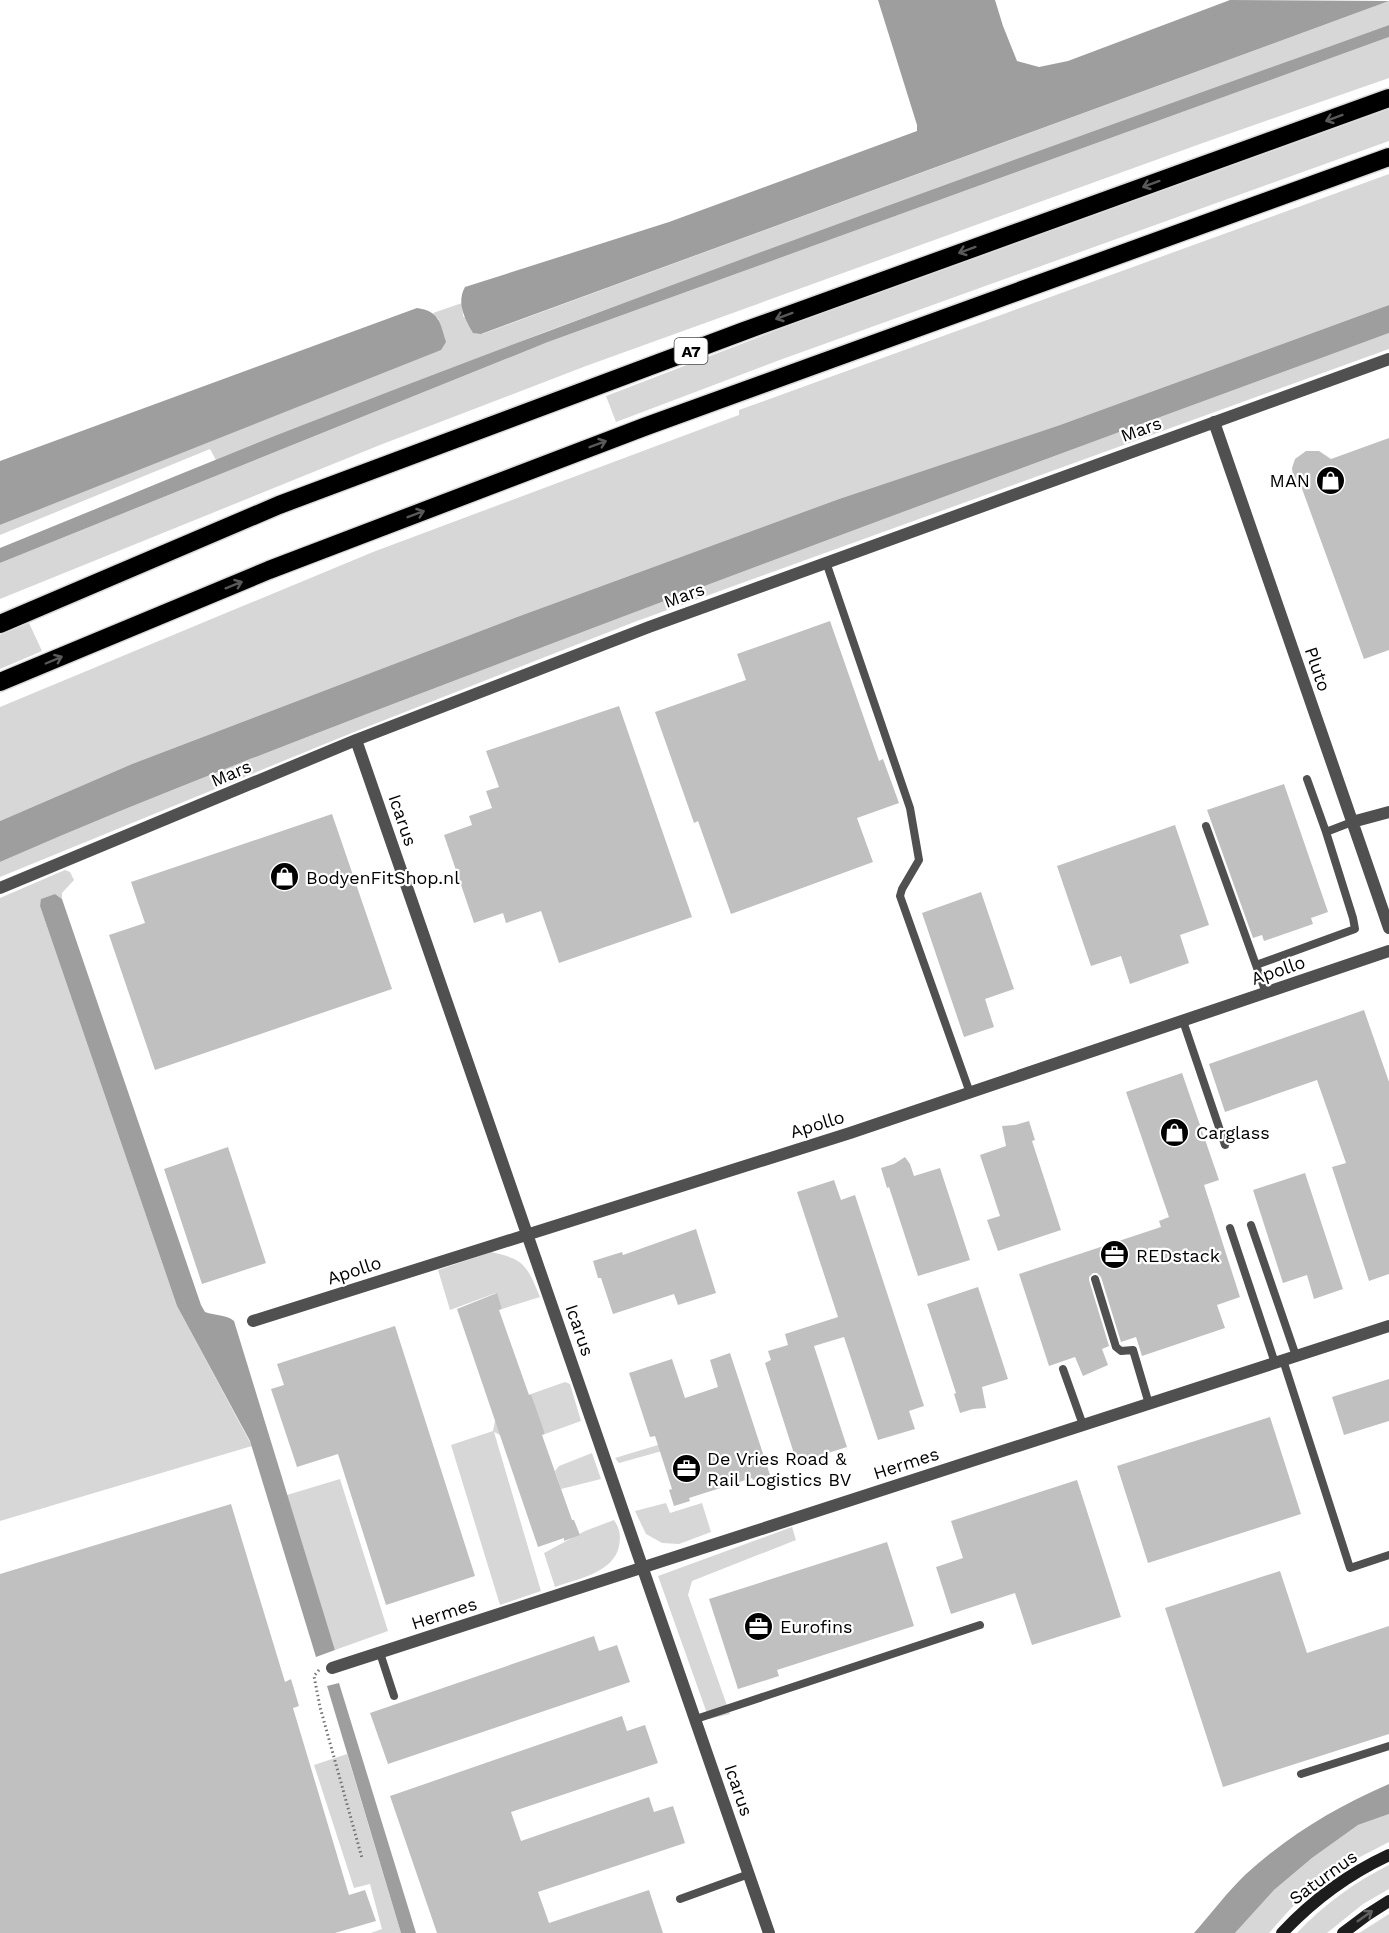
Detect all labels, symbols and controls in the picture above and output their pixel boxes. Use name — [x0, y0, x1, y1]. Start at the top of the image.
one-way arrow — [1325, 113, 1344, 124]
one-way arrow — [1142, 180, 1160, 191]
one-way arrow — [958, 246, 977, 257]
one-way arrow — [775, 312, 793, 323]
road number: A7 — [674, 338, 708, 364]
street label: Mars — [1118, 412, 1164, 446]
one-way arrow — [588, 438, 607, 449]
shop icon: MAN — [1315, 464, 1347, 496]
place label: MAN — [1270, 470, 1310, 491]
one-way arrow — [406, 508, 425, 519]
street label: Mars — [661, 578, 707, 612]
one-way arrow — [224, 579, 243, 590]
street label: Pluto — [1301, 644, 1335, 694]
one-way arrow — [44, 654, 63, 665]
street label: Mars — [208, 755, 254, 791]
street label: Icarus — [384, 791, 422, 849]
shop icon: BodyenFitShop.nl — [269, 861, 301, 893]
place label: BodyenFitShop.nl — [306, 867, 460, 888]
street label: Apollo — [1248, 951, 1308, 989]
street label: Apollo — [787, 1106, 847, 1142]
shop icon: Carglass — [1159, 1116, 1191, 1148]
place label: Carglass — [1196, 1122, 1270, 1143]
office icon: REDstack — [1099, 1239, 1131, 1271]
place label: REDstack — [1136, 1245, 1220, 1266]
street label: Apollo — [324, 1251, 384, 1289]
street label: Icarus — [561, 1301, 599, 1359]
street label: Hermes — [871, 1443, 941, 1483]
place label: De Vries Road & Rail Logistics BV — [707, 1448, 852, 1490]
office icon: De Vries Road & Rail Logistics BV — [670, 1452, 702, 1484]
street label: Hermes — [409, 1593, 479, 1633]
office icon: Eurofins — [743, 1610, 775, 1642]
place label: Eurofins — [780, 1616, 853, 1637]
street label: Icarus — [720, 1761, 758, 1819]
street label: Saturnus — [1285, 1845, 1361, 1909]
one-way arrow — [1357, 1910, 1373, 1922]

